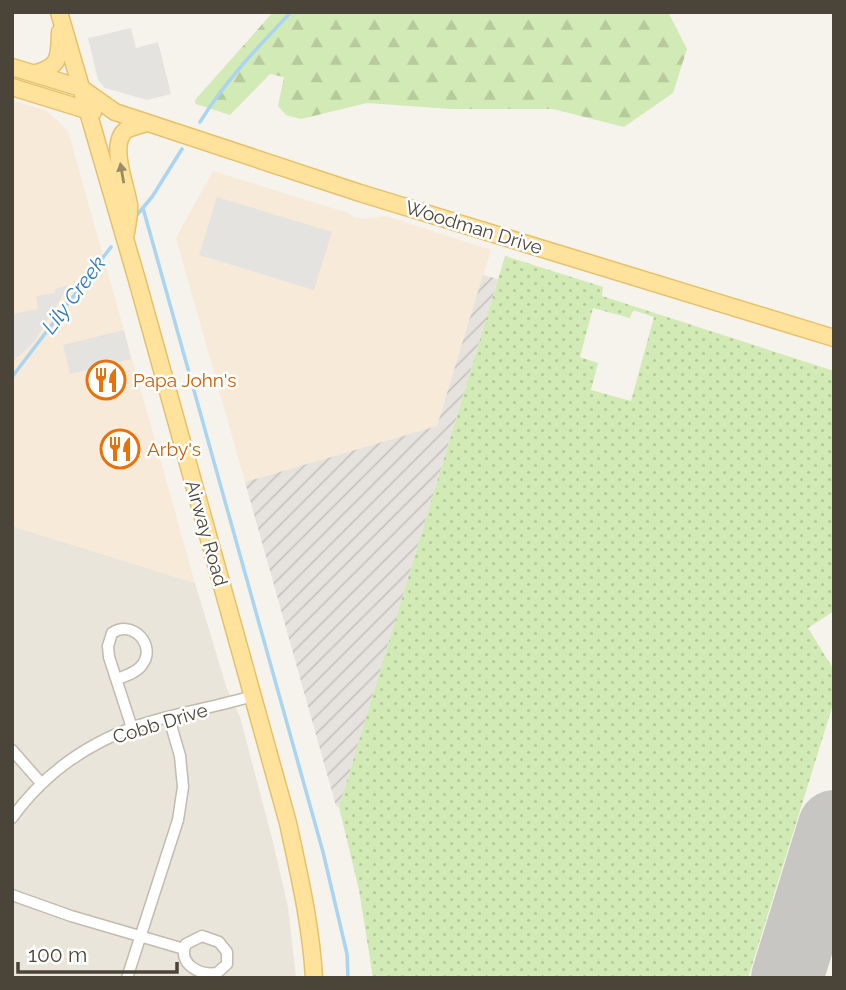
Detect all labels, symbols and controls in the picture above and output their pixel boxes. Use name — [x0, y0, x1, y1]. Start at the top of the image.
one-way arrow — [116, 162, 127, 184]
street label: Woodman Drive — [403, 196, 545, 258]
water label: Lily Creek — [36, 251, 111, 338]
restaurant icon: Papa John's — [85, 359, 127, 401]
place label: Papa John's — [133, 369, 236, 391]
restaurant icon: Arby's — [99, 428, 141, 470]
place label: Arby's — [147, 438, 201, 460]
street label: Airway Road — [181, 478, 233, 588]
street label: Cobb Drive — [110, 698, 210, 748]
scale bar — [18, 930, 177, 974]
text: 100 m — [28, 942, 87, 967]

